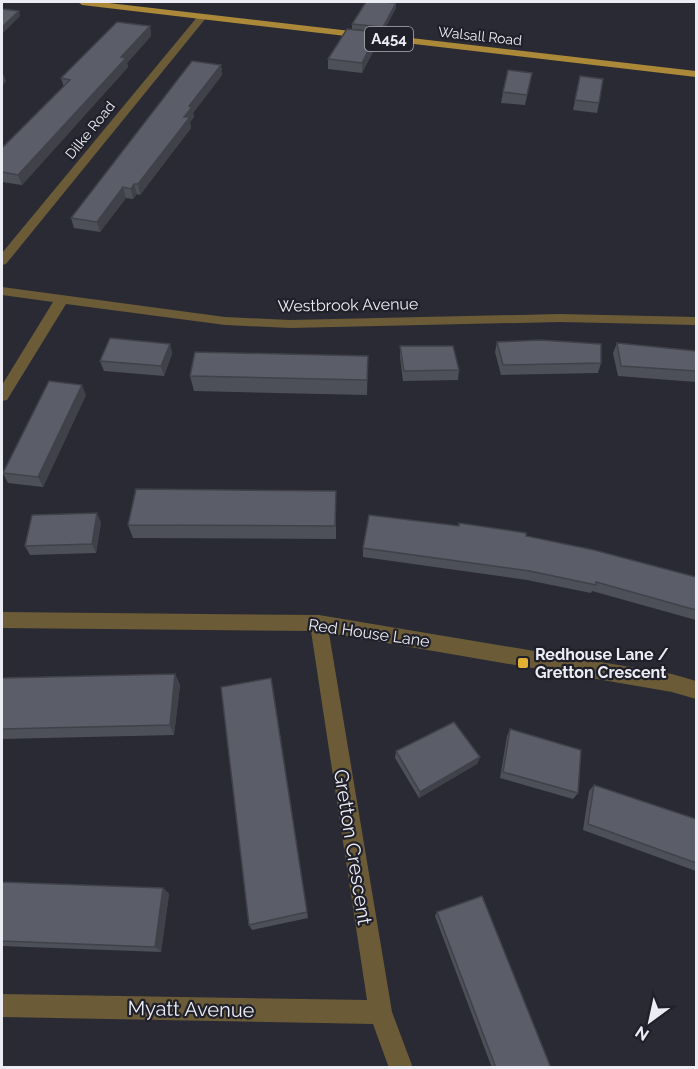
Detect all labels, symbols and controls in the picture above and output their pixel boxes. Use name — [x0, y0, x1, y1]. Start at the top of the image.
street label: Walsall Road — [437, 24, 523, 48]
road number: A454 — [365, 27, 413, 51]
street label: Dilke Road — [62, 98, 118, 162]
street label: Westbrook Avenue — [278, 294, 418, 316]
street label: Red House Lane — [307, 615, 431, 651]
place label: Redhouse Lane / Gretton Crescent — [535, 645, 669, 682]
marker: Redhouse Lane / Gretton Crescent — [516, 656, 530, 670]
street label: Gretton Crescent — [329, 767, 377, 927]
north arrow — [620, 991, 680, 1051]
street label: Myatt Avenue — [127, 996, 255, 1022]
text: N — [632, 1022, 652, 1044]

